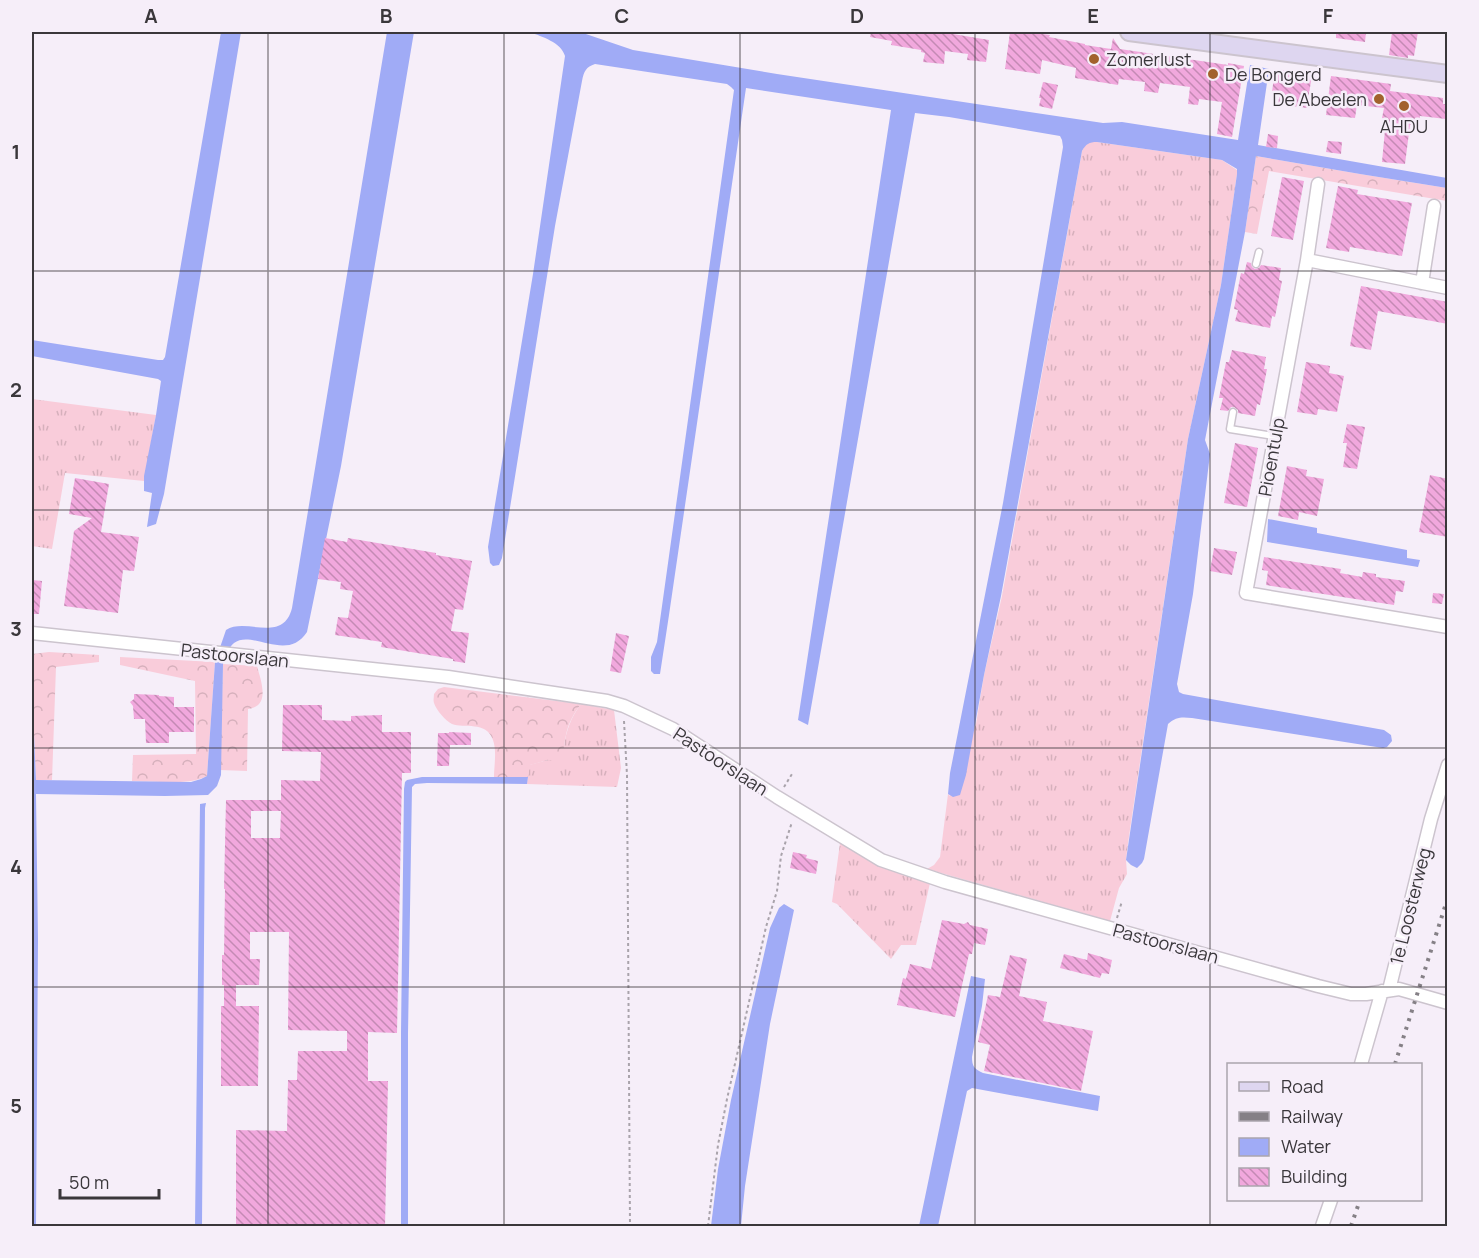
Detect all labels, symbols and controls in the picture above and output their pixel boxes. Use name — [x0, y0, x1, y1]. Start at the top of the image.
text: A — [144, 2, 158, 29]
text: B — [380, 2, 393, 29]
text: C — [615, 2, 629, 29]
text: D — [850, 2, 864, 29]
text: E — [1087, 2, 1099, 29]
text: F — [1323, 2, 1334, 29]
place label: Zomerlust — [1106, 47, 1191, 71]
marker: Zomerlust — [1087, 52, 1101, 66]
place label: De Bongerd — [1225, 62, 1322, 86]
marker: De Bongerd — [1206, 67, 1220, 81]
place label: De Abeelen — [1273, 87, 1367, 111]
marker: De Abeelen — [1372, 92, 1386, 106]
marker: AHDU — [1397, 99, 1411, 113]
place label: AHDU — [1380, 114, 1428, 138]
text: 1 — [12, 138, 20, 165]
text: 2 — [10, 376, 22, 403]
street label: Pioentulp — [1252, 416, 1290, 498]
text: 3 — [10, 615, 22, 642]
street label: Pastoorslaan — [180, 637, 290, 673]
street label: Pastoorslaan — [669, 721, 773, 801]
street label: 1e Loosterweg — [1384, 845, 1436, 967]
text: 4 — [10, 853, 22, 880]
street label: Pastoorslaan — [1110, 917, 1222, 969]
legend — [1227, 1063, 1422, 1201]
text: Road — [1281, 1074, 1324, 1098]
text: 5 — [10, 1092, 22, 1119]
text: Railway — [1281, 1104, 1343, 1128]
text: Water — [1281, 1134, 1331, 1158]
scale bar — [60, 1162, 159, 1200]
text: Building — [1281, 1164, 1347, 1188]
text: 50 m — [69, 1170, 109, 1194]

